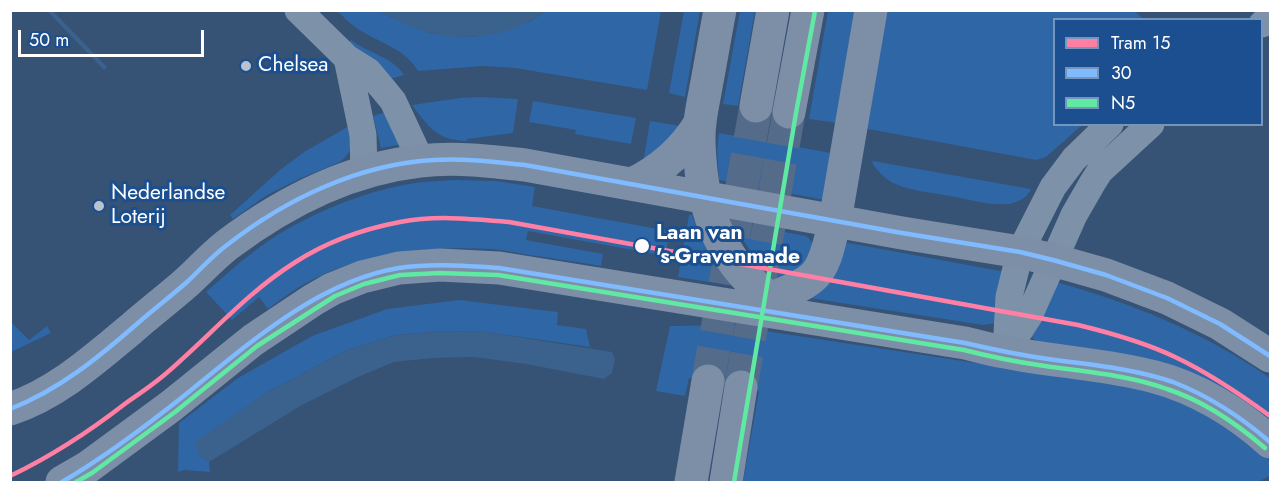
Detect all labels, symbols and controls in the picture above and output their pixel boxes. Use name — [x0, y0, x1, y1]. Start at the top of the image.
scale bar — [21, 18, 207, 56]
legend — [1053, 18, 1263, 126]
text: 50 m — [29, 27, 69, 53]
text: Tram 15 — [1111, 30, 1170, 56]
place label: Chelsea — [258, 53, 328, 79]
marker: Chelsea — [239, 59, 253, 73]
text: 30 — [1111, 60, 1132, 86]
text: N5 — [1111, 90, 1135, 116]
place label: Nederlandse Loterij — [111, 181, 225, 231]
marker: Nederlandse Loterij — [92, 199, 106, 213]
place label: Laan van 's-Gravenmade — [656, 221, 800, 271]
marker: Laan van 's-Gravenmade — [633, 237, 651, 255]

